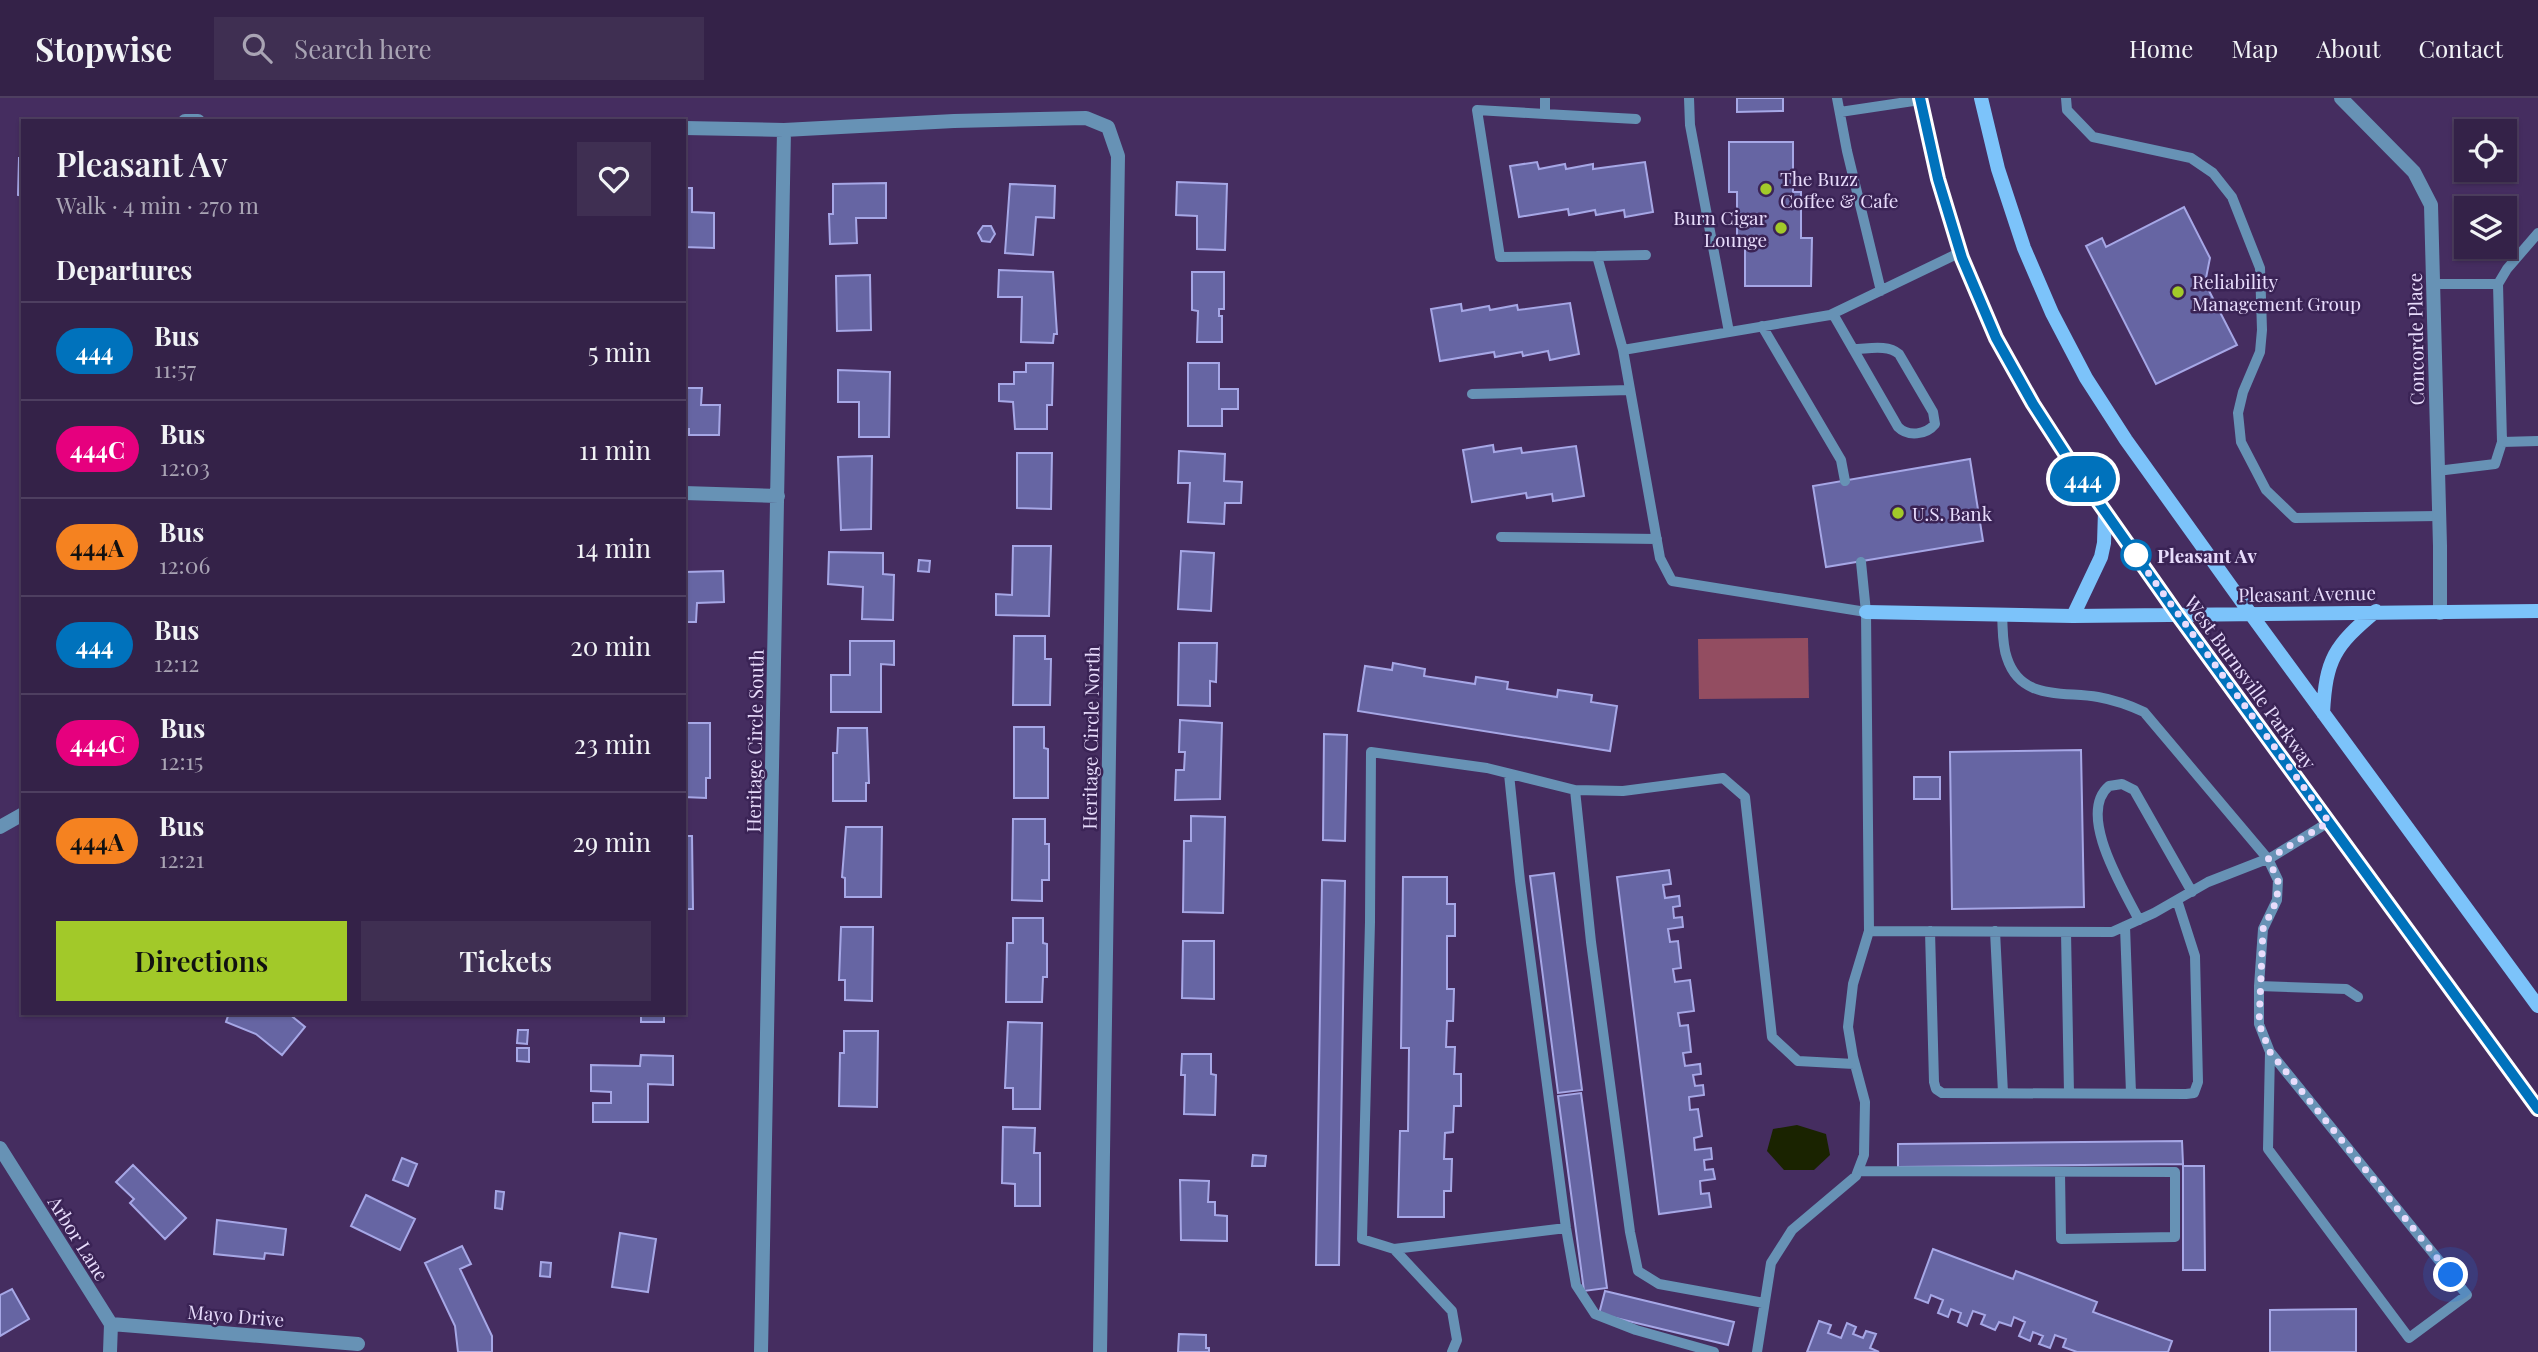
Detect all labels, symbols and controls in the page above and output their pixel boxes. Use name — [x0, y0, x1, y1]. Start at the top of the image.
search box — [214, 17, 704, 80]
text: Stopwise — [35, 26, 172, 70]
icon: search — [238, 29, 276, 67]
text: Search here — [294, 31, 432, 66]
text: Home — [2129, 32, 2193, 64]
text: Map — [2231, 32, 2278, 64]
text: About — [2316, 32, 2380, 64]
text: Contact — [2418, 32, 2503, 64]
map controls — [2454, 119, 2517, 259]
button: locate — [2454, 119, 2517, 182]
text: Pleasant Av — [56, 141, 228, 185]
button: heart — [577, 142, 651, 216]
place label: The Buzz Coffee & Cafe — [1780, 165, 1898, 213]
marker: The Buzz Coffee & Cafe — [1758, 181, 1774, 197]
text: Walk · 4 min · 270 m — [56, 189, 259, 220]
button: layers — [2454, 196, 2517, 259]
place label: Burn Cigar Lounge — [1673, 204, 1768, 252]
marker: Burn Cigar Lounge — [1773, 220, 1789, 236]
text: Departures — [56, 252, 192, 287]
place label: Reliability Management Group — [2192, 268, 2361, 316]
street label: Concorde Place — [2401, 272, 2429, 406]
marker: Reliability Management Group — [2170, 284, 2186, 300]
text: Bus — [154, 318, 199, 353]
text: 5 min — [588, 334, 651, 369]
text: 444 — [75, 335, 114, 367]
text: 11:57 — [154, 353, 196, 384]
text: Bus — [160, 416, 205, 451]
text: 11 min — [579, 432, 651, 467]
text: 444C — [70, 433, 125, 465]
text: 12:03 — [160, 451, 210, 482]
line badge: 444 — [2043, 456, 2123, 502]
text: 444 — [2064, 463, 2102, 495]
place label: U.S. Bank — [1912, 500, 1993, 526]
marker: U.S. Bank — [1890, 505, 1906, 521]
text: Bus — [159, 514, 204, 549]
text: 14 min — [576, 530, 651, 565]
text: 444A — [70, 531, 124, 563]
marker: Pleasant Av — [2121, 540, 2151, 570]
place label: Pleasant Av — [2157, 542, 2257, 568]
text: 12:06 — [159, 549, 210, 580]
street label: Pleasant Avenue — [2238, 579, 2376, 607]
street label: West Burnsville Parkway — [2179, 589, 2323, 774]
text: Bus — [154, 612, 199, 647]
text: 20 min — [570, 628, 651, 663]
text: 444 — [75, 629, 114, 661]
street label: Heritage Circle North — [1075, 646, 1105, 830]
text: 12:12 — [154, 647, 199, 678]
street label: Heritage Circle South — [739, 649, 769, 833]
text: Bus — [160, 710, 205, 745]
text: 23 min — [574, 726, 651, 761]
text: 444C — [70, 727, 125, 759]
text: 12:15 — [160, 745, 203, 776]
text: Bus — [159, 808, 204, 843]
text: 29 min — [573, 824, 651, 859]
text: 444A — [70, 825, 124, 857]
text: 12:21 — [159, 843, 204, 874]
button: Directions — [56, 921, 347, 1001]
button: Tickets — [361, 921, 651, 1001]
street label: Arbor Lane — [42, 1190, 115, 1285]
your location — [2433, 1257, 2468, 1292]
street label: Mayo Drive — [187, 1298, 285, 1332]

